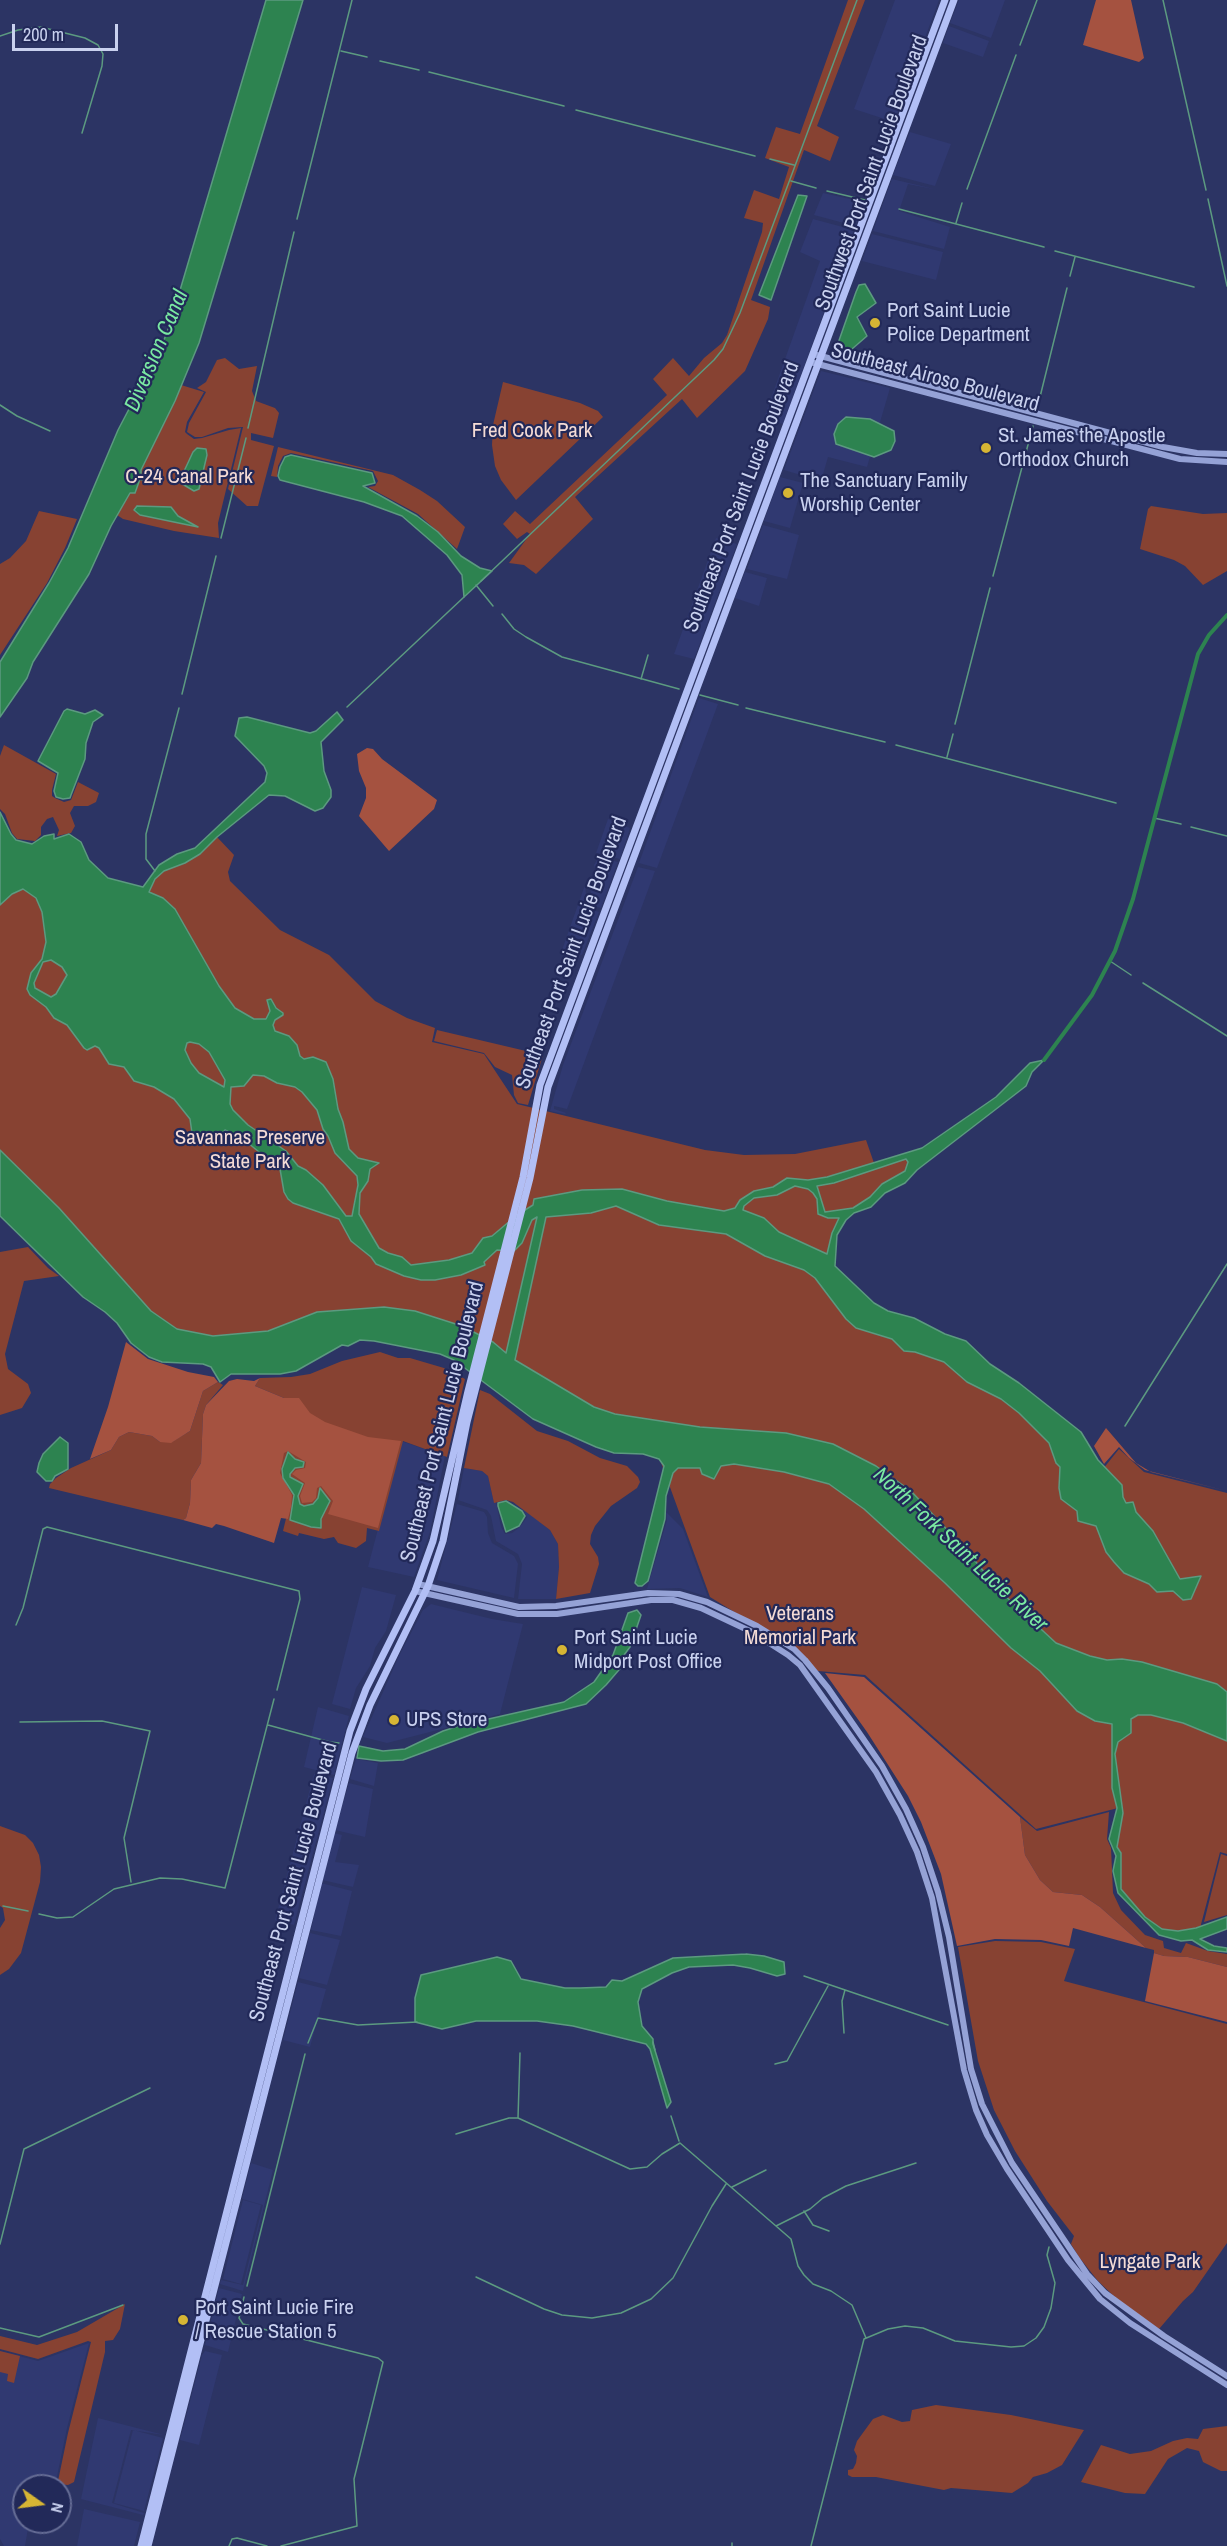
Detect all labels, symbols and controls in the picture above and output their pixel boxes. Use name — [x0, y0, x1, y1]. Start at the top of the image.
scale bar — [15, 12, 122, 50]
text: 200 m — [23, 22, 64, 47]
street label: Southwest Port Saint Lucie Boulevard — [810, 32, 934, 314]
water label: Diversion Canal — [120, 286, 194, 416]
place label: Port Saint Lucie Police Department — [887, 298, 1030, 348]
marker: Port Saint Lucie Police Department — [868, 316, 882, 330]
street label: Southeast Airoso Boulevard — [828, 338, 1042, 418]
street label: Southeast Port Saint Lucie Boulevard — [679, 358, 805, 636]
park label: Fred Cook Park — [472, 418, 592, 444]
place label: St. James the Apostle Orthodox Church — [998, 423, 1166, 473]
marker: St. James the Apostle Orthodox Church — [979, 441, 993, 455]
park label: C-24 Canal Park — [125, 464, 253, 490]
place label: The Sanctuary Family Worship Center — [800, 468, 968, 518]
marker: The Sanctuary Family Worship Center — [781, 486, 795, 500]
street label: Southeast Port Saint Lucie Boulevard — [511, 813, 633, 1093]
park label: Savannas Preserve State Park — [175, 1125, 325, 1175]
street label: Southeast Port Saint Lucie Boulevard — [396, 1279, 490, 1565]
water label: North Fork Saint Lucie River — [867, 1462, 1053, 1638]
park label: Veterans Memorial Park — [744, 1601, 856, 1651]
place label: Port Saint Lucie Midport Post Office — [574, 1625, 722, 1675]
marker: Port Saint Lucie Midport Post Office — [555, 1643, 569, 1657]
place label: UPS Store — [406, 1707, 487, 1733]
marker: UPS Store — [387, 1713, 401, 1727]
street label: Southeast Port Saint Lucie Boulevard — [245, 1740, 343, 2024]
park label: Lyngate Park — [1100, 2249, 1200, 2275]
place label: Port Saint Lucie Fire / Rescue Station 5 — [195, 2295, 354, 2345]
marker: Port Saint Lucie Fire / Rescue Station 5 — [176, 2313, 190, 2327]
north arrow — [12, 2474, 72, 2534]
text: N — [46, 2501, 69, 2515]

